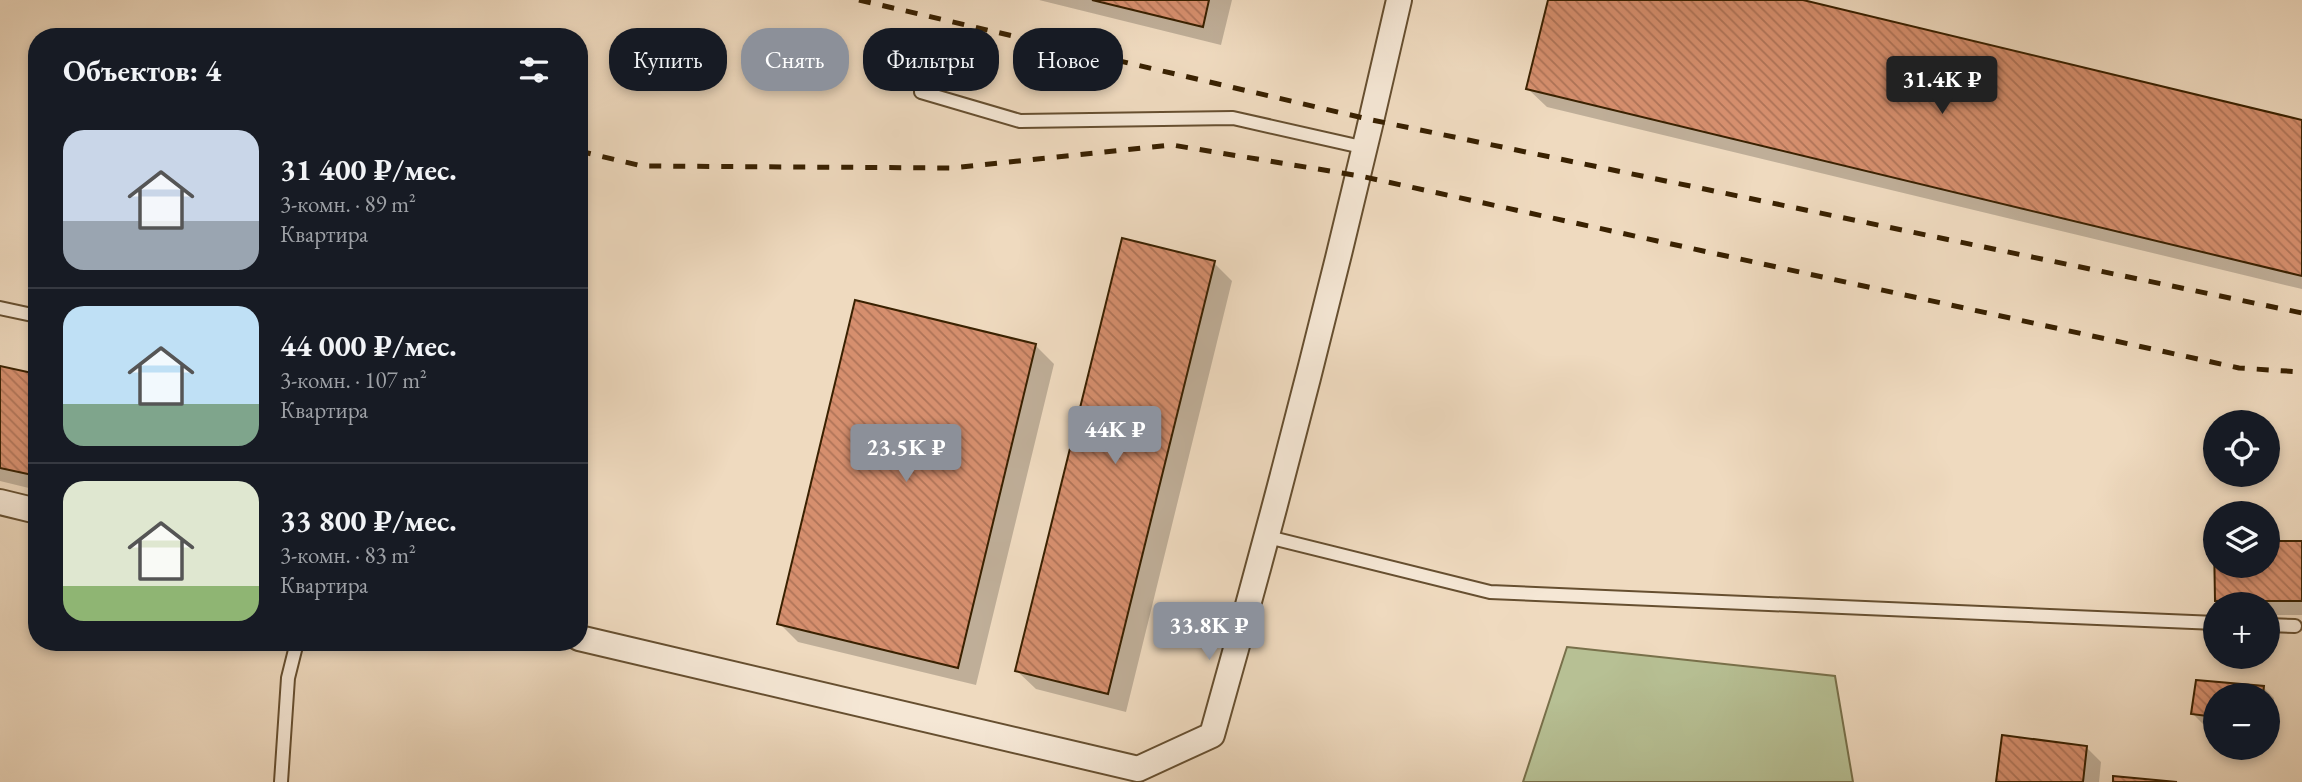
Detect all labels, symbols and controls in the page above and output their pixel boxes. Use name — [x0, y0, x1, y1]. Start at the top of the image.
chip: Купить — [609, 28, 727, 91]
chip: Снять — [741, 28, 849, 91]
chip: Фильтры — [863, 28, 999, 91]
chip: Новое — [1013, 28, 1123, 91]
text: Объектов: 4 — [63, 51, 221, 90]
icon: filters — [515, 51, 553, 89]
pin: 31.4K ₽ — [1877, 57, 2007, 116]
text: 31.4K ₽ — [1902, 64, 1982, 94]
text: 31 400 ₽/мес. — [280, 150, 457, 189]
icon: home — [119, 158, 203, 242]
text: 3-комн. · 89 m² — [280, 189, 416, 219]
text: Квартира — [280, 219, 368, 249]
text: 44 000 ₽/мес. — [280, 326, 457, 365]
icon: home — [119, 334, 203, 418]
text: 3-комн. · 107 m² — [280, 365, 427, 395]
text: Квартира — [280, 395, 368, 425]
pin: 44K ₽ — [1066, 406, 1164, 466]
map controls — [2203, 410, 2280, 760]
button: locate — [2203, 410, 2280, 487]
text: 44K ₽ — [1084, 414, 1146, 444]
pin: 23.5K ₽ — [841, 424, 971, 484]
text: 23.5K ₽ — [866, 432, 946, 462]
text: 33 800 ₽/мес. — [280, 501, 457, 540]
button: layers — [2203, 501, 2280, 578]
icon: home — [119, 509, 203, 593]
text: 3-комн. · 83 m² — [280, 540, 416, 570]
text: Квартира — [280, 570, 368, 600]
button: + — [2203, 592, 2280, 669]
pin: 33.8K ₽ — [1144, 602, 1274, 662]
text: 33.8K ₽ — [1169, 610, 1249, 640]
button: − — [2203, 683, 2280, 760]

